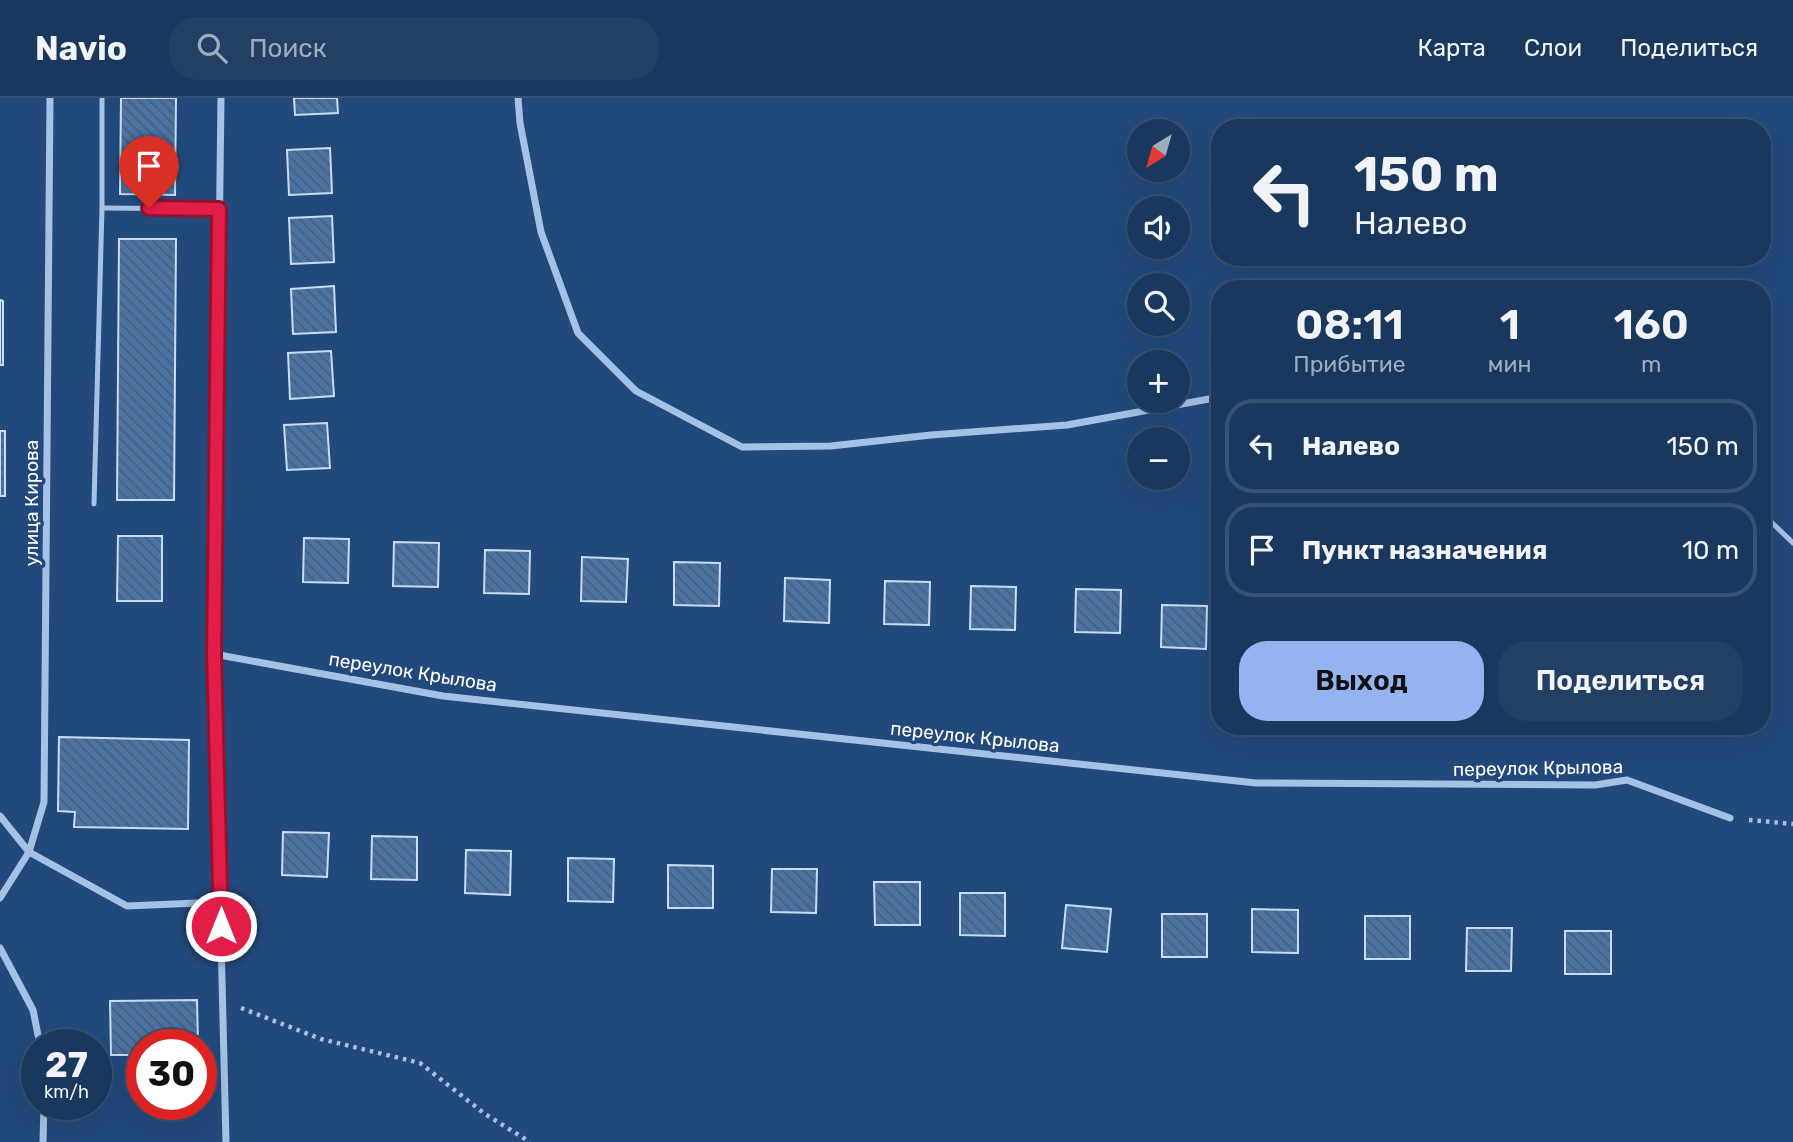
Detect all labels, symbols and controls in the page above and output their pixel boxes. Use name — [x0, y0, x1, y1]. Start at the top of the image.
search box — [169, 17, 659, 80]
text: Navio — [35, 29, 127, 68]
icon: search — [193, 29, 231, 67]
text: Поиск — [249, 33, 327, 64]
text: Карта — [1417, 34, 1486, 62]
text: Слои — [1524, 34, 1582, 62]
text: Поделиться — [1620, 34, 1758, 62]
north arrow — [1127, 119, 1190, 182]
map controls — [1127, 119, 1190, 490]
pin — [119, 136, 179, 208]
text: 150 m — [1354, 145, 1499, 203]
icon: arrive — [130, 147, 168, 185]
icon: left — [1239, 147, 1330, 238]
button: sound — [1127, 196, 1190, 259]
text: Налево — [1354, 204, 1467, 242]
button: search — [1127, 273, 1190, 336]
text: 08:11 — [1295, 300, 1404, 350]
text: 1 — [1500, 300, 1520, 350]
text: 160 — [1614, 300, 1689, 350]
button: + — [1127, 350, 1190, 413]
text: Прибытие — [1293, 350, 1406, 378]
text: мин — [1488, 350, 1532, 378]
text: m — [1641, 350, 1661, 378]
button: − — [1127, 427, 1190, 490]
icon: left — [1243, 427, 1281, 465]
text: Налево — [1302, 431, 1400, 462]
text: 150 m — [1666, 431, 1739, 462]
street label: улица Кирова — [20, 440, 43, 566]
icon: arrive — [1243, 531, 1281, 569]
text: Пункт назначения — [1302, 535, 1547, 566]
text: 10 m — [1682, 535, 1739, 566]
button: Выход — [1239, 641, 1484, 721]
button: Поделиться — [1498, 641, 1743, 721]
street label: переулок Крылова — [327, 647, 499, 697]
street label: переулок Крылова — [889, 717, 1061, 757]
street label: переулок Крылова — [1453, 755, 1623, 781]
position arrow — [184, 889, 258, 963]
speed limit sign: 30 — [126, 1029, 217, 1120]
text: 27 — [45, 1044, 88, 1086]
text: km/h — [44, 1081, 89, 1103]

